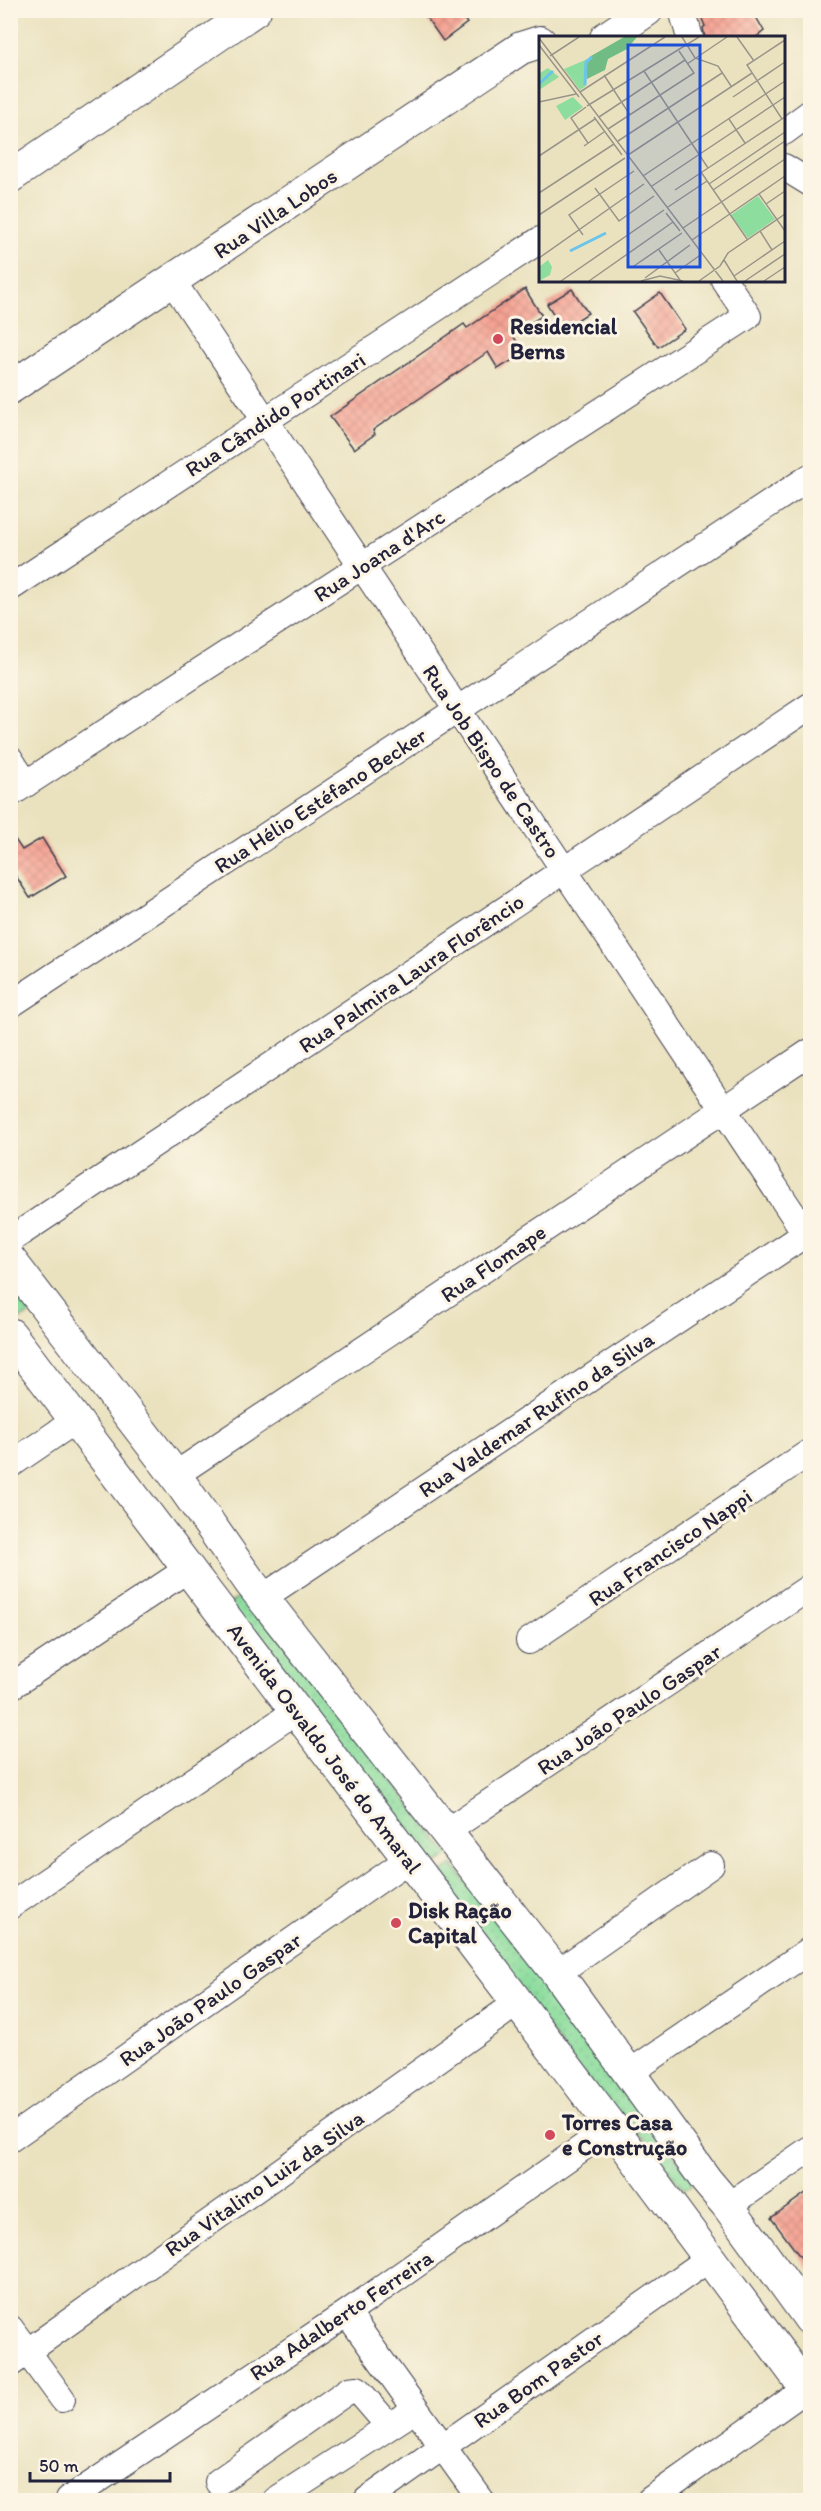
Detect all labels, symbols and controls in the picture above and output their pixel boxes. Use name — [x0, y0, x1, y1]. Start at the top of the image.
inset map — [539, 36, 785, 282]
street label: Rua Villa Lobos — [208, 162, 342, 265]
place label: Residencial Berns — [510, 313, 618, 365]
marker: Residencial Berns — [491, 332, 505, 346]
street label: Rua Cândido Portinari — [180, 346, 370, 483]
street label: Rua Joana d'Arc — [309, 503, 450, 608]
street label: Rua Job Bispo de Castro — [417, 659, 566, 863]
street label: Rua Hélio Estéfano Becker — [209, 721, 432, 879]
street label: Rua Palmira Laura Florêncio — [294, 888, 529, 1059]
street label: Rua Flomape — [435, 1218, 551, 1309]
street label: Rua Valdemar Rufino da Silva — [413, 1325, 660, 1503]
street label: Rua Francisco Nappi — [583, 1483, 757, 1612]
street label: Avenida Osvaldo José do Amaral — [222, 1618, 428, 1879]
street label: Rua João Paulo Gaspar — [532, 1638, 727, 1781]
place label: Disk Ração Capital — [408, 1897, 512, 1949]
marker: Disk Ração Capital — [389, 1916, 403, 1930]
street label: Rua João Paulo Gaspar — [114, 1926, 307, 2072]
street label: Rua Vitalino Luiz da Silva — [159, 2104, 369, 2262]
place label: Torres Casa e Construção — [561, 2109, 687, 2161]
marker: Torres Casa e Construção — [543, 2128, 557, 2142]
street label: Rua Adalberto Ferreira — [244, 2244, 439, 2387]
street label: Rua Bom Pastor — [468, 2325, 609, 2434]
scale bar — [30, 2445, 170, 2483]
text: 50 m — [39, 2455, 79, 2477]

